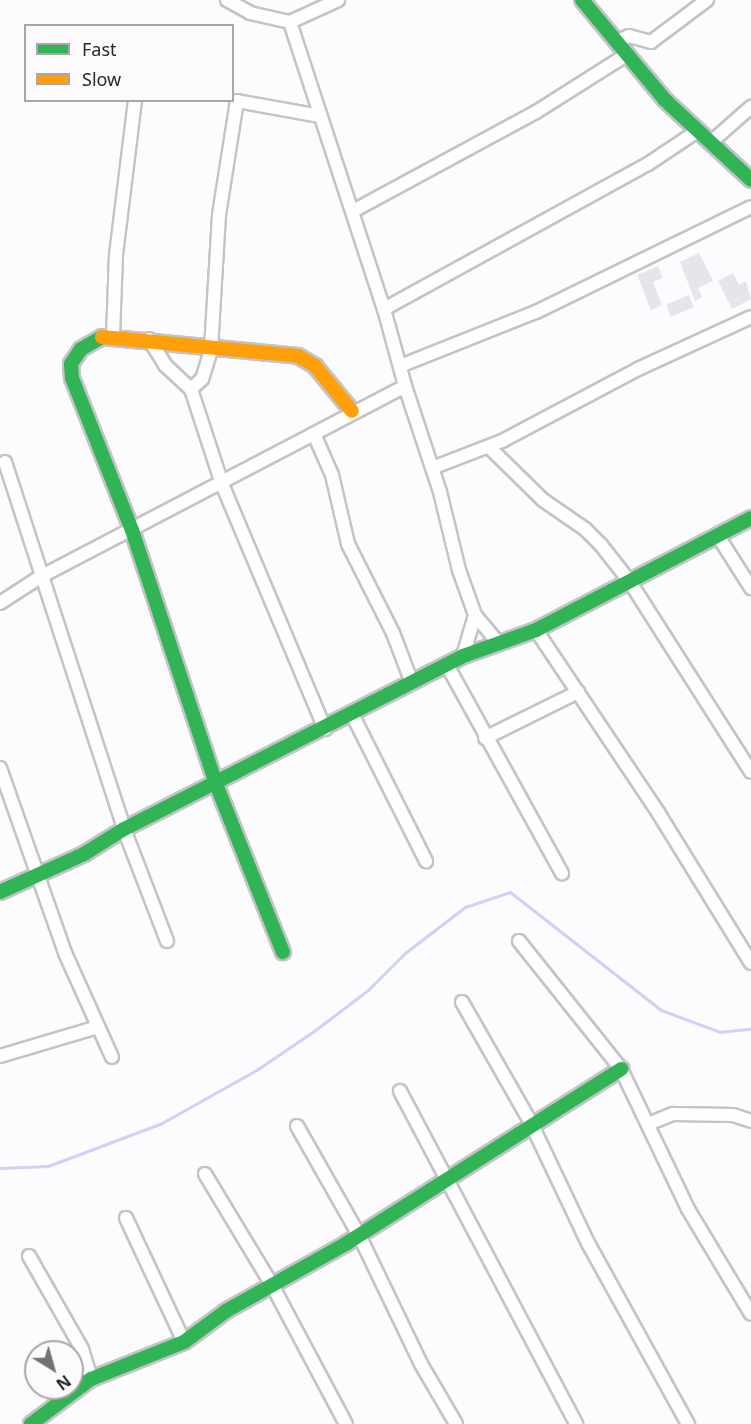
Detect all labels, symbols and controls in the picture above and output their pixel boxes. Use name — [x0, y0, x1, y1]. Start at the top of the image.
legend — [24, 24, 234, 102]
text: Fast — [82, 37, 117, 61]
text: Slow — [82, 67, 121, 91]
north arrow — [24, 1340, 84, 1400]
text: N — [52, 1370, 75, 1395]

